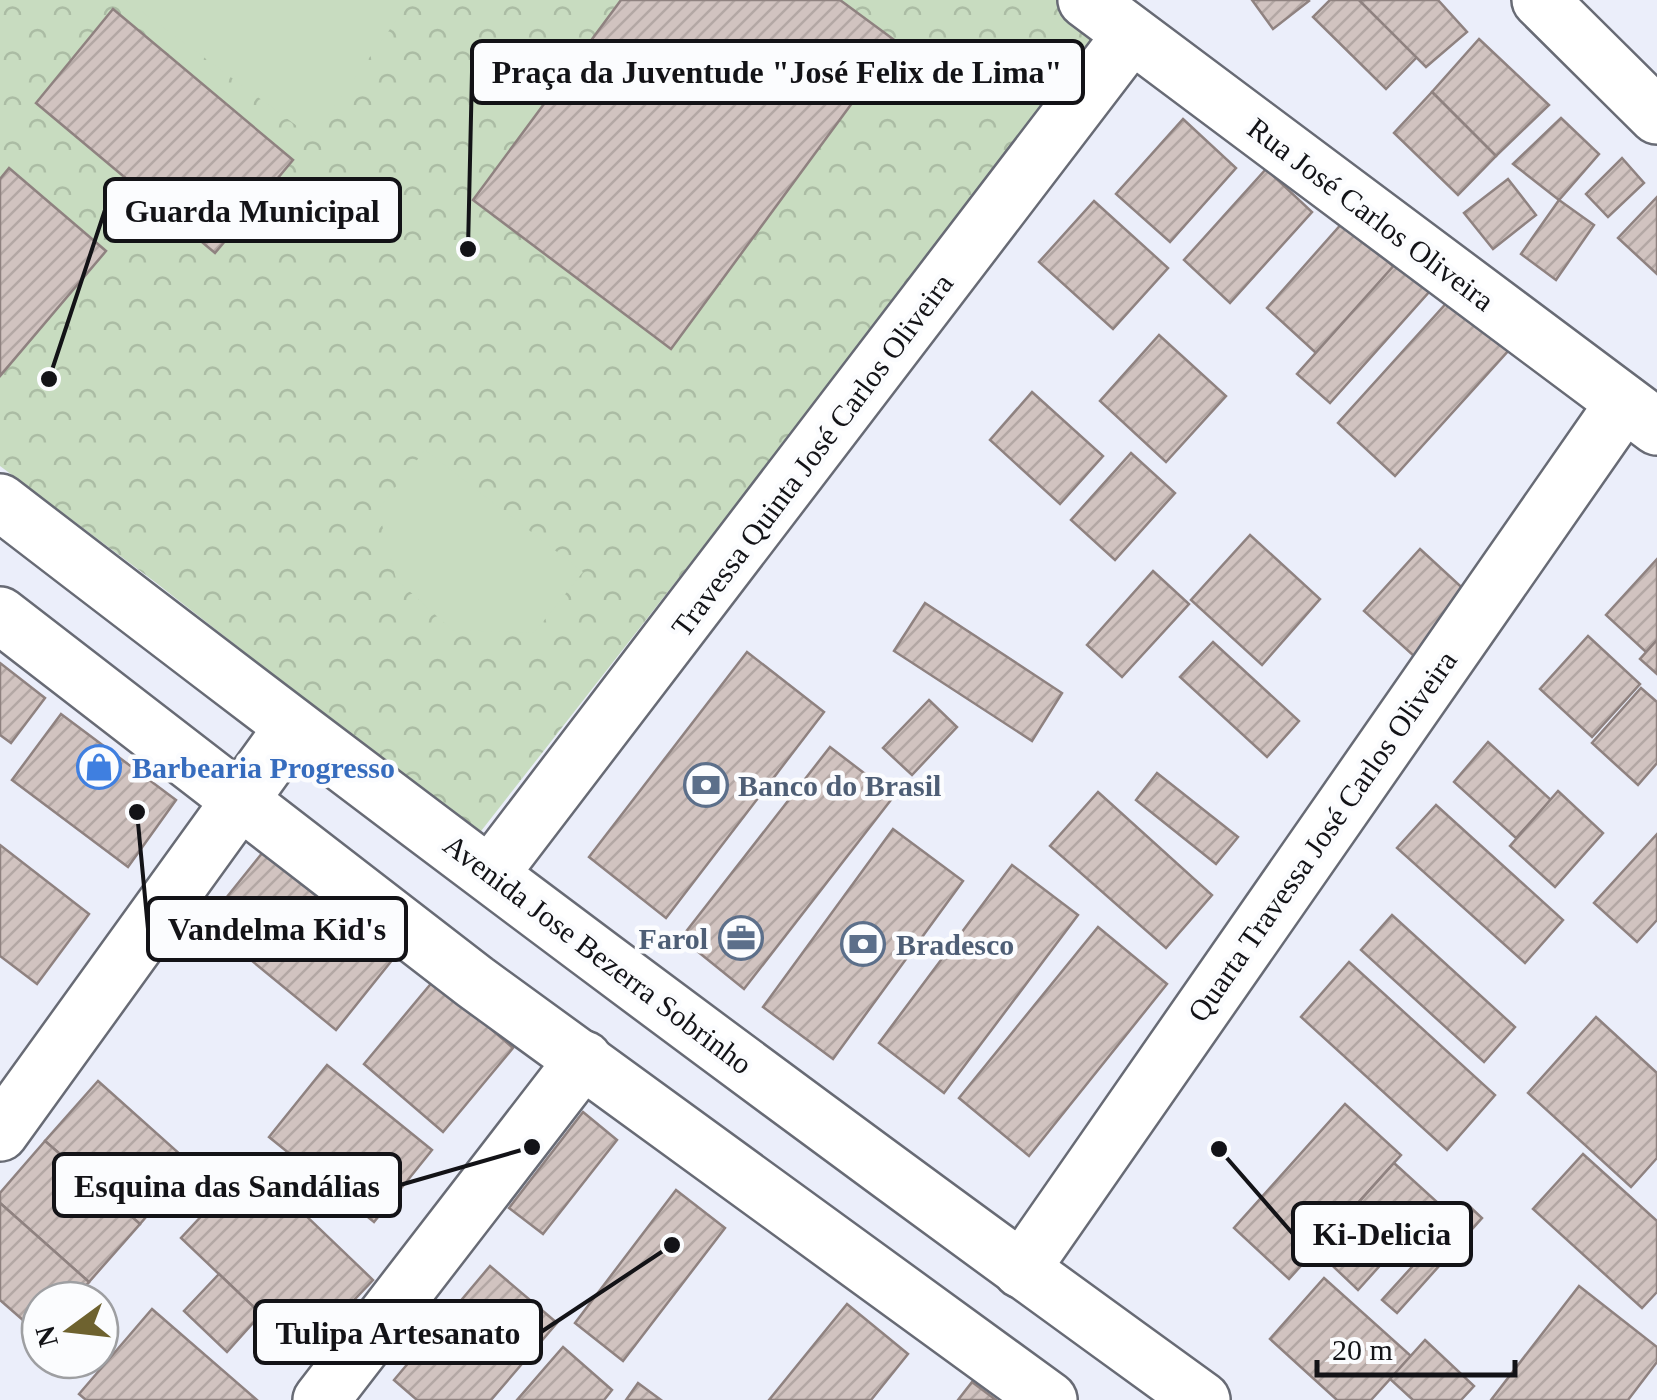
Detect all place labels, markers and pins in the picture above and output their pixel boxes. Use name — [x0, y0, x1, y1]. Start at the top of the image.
callout: Praça da Juventude "José Felix de Lima" — [472, 41, 1083, 103]
callout: Guarda Municipal — [105, 179, 400, 241]
shop icon: Barbearia Progresso — [76, 744, 122, 790]
place label: Barbearia Progresso — [132, 751, 395, 784]
bank icon: Banco do Brasil — [683, 762, 729, 808]
place label: Banco do Brasil — [738, 769, 941, 802]
callout: Vandelma Kid's — [148, 898, 406, 960]
office icon: Farol — [718, 915, 764, 961]
bank icon: Bradesco — [840, 921, 886, 967]
place label: Farol — [639, 922, 708, 955]
place label: Bradesco — [896, 928, 1014, 961]
callout: Esquina das Sandálias — [54, 1154, 400, 1216]
callout: Ki-Delicia — [1293, 1203, 1471, 1265]
callout: Tulipa Artesanato — [255, 1301, 541, 1363]

